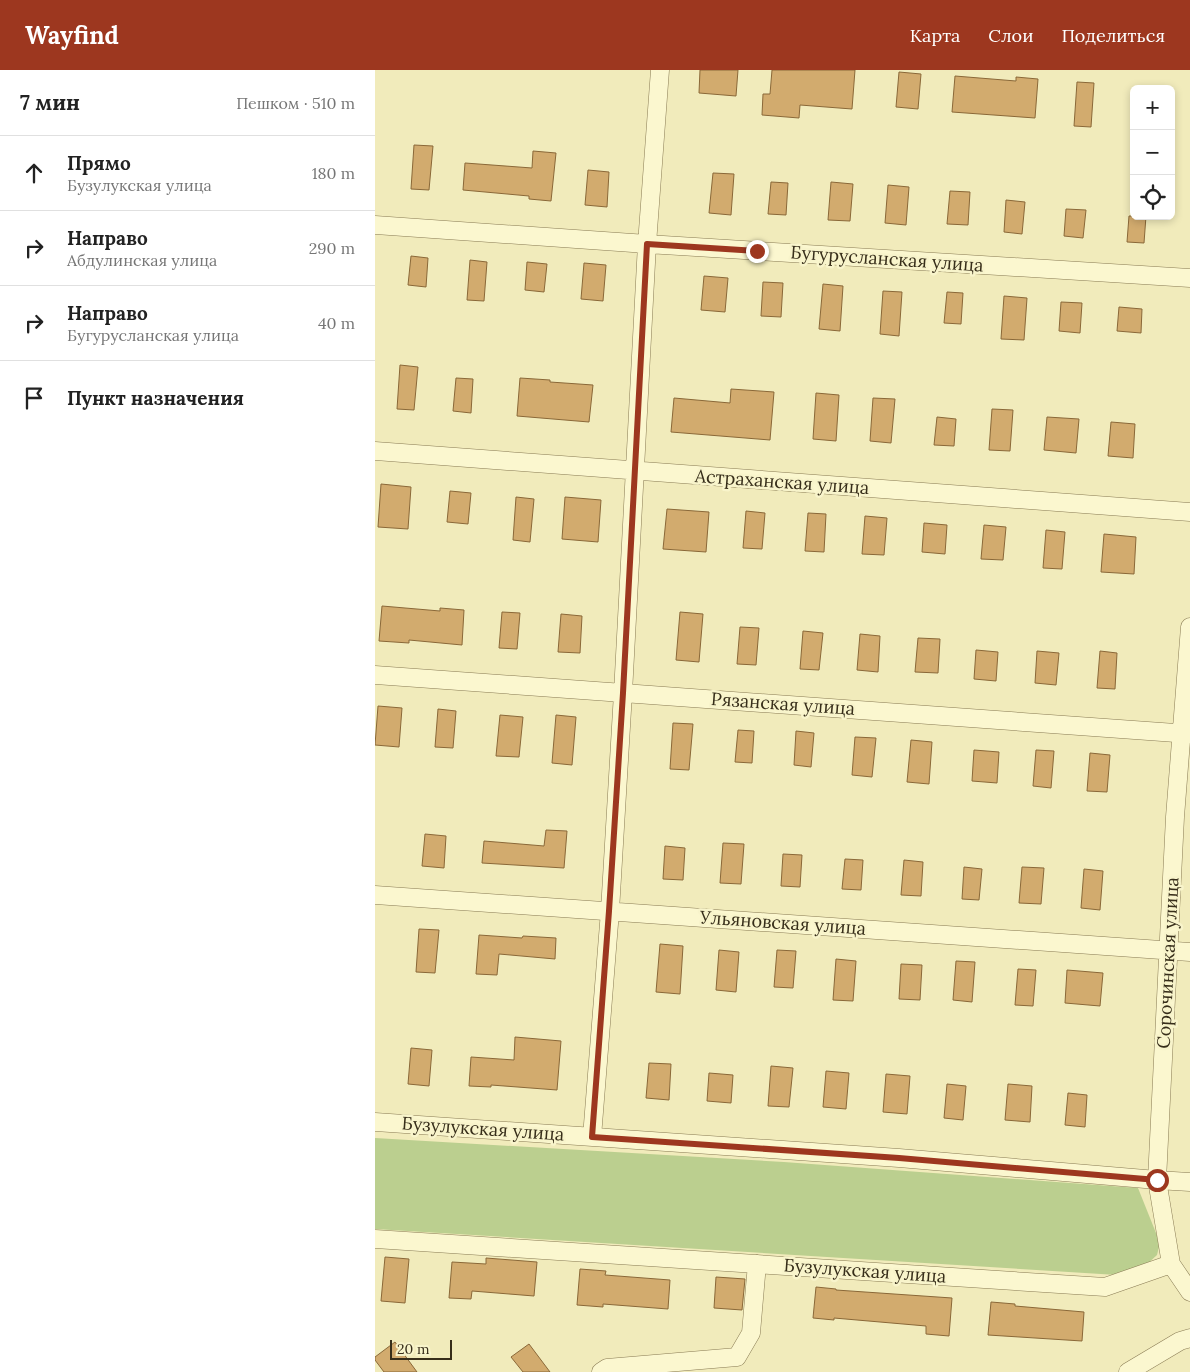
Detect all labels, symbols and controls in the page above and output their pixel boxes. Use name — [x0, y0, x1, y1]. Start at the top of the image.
text: Wayfind — [25, 20, 119, 51]
text: Карта — [910, 24, 960, 47]
text: Слои — [988, 24, 1033, 47]
text: Поделиться — [1061, 24, 1165, 47]
map controls — [1130, 85, 1175, 220]
button: + — [1130, 85, 1175, 130]
text: 7 мин — [20, 89, 80, 116]
text: Пешком · 510 m — [236, 93, 355, 113]
button: − — [1130, 130, 1175, 175]
text: Прямо — [67, 151, 131, 175]
icon: ahead — [20, 159, 48, 187]
text: 180 m — [312, 163, 355, 183]
text: Бузулукская улица — [67, 175, 212, 195]
button: locate — [1130, 175, 1175, 220]
text: Направо — [67, 226, 148, 250]
icon: right — [20, 234, 48, 262]
text: 290 m — [309, 238, 355, 258]
route end — [746, 240, 769, 263]
street label: Бугурусланская улица — [790, 240, 984, 277]
text: Абдулинская улица — [67, 250, 217, 270]
text: Направо — [67, 301, 148, 325]
icon: right — [20, 309, 48, 337]
text: 40 m — [318, 313, 355, 333]
text: Бугурусланская улица — [67, 325, 239, 345]
icon: arrive — [20, 384, 48, 412]
text: Пункт назначения — [67, 386, 244, 410]
street label: Астраханская улица — [693, 464, 870, 499]
street label: Рязанская улица — [710, 687, 856, 720]
street label: Сорочинская улица — [1152, 877, 1183, 1049]
street label: Ульяновская улица — [698, 905, 867, 940]
street label: Бузулукская улица — [401, 1111, 565, 1146]
route start — [1146, 1169, 1169, 1192]
street label: Бузулукская улица — [783, 1253, 947, 1288]
scale bar — [390, 1337, 453, 1360]
text: 20 m — [397, 1340, 429, 1358]

